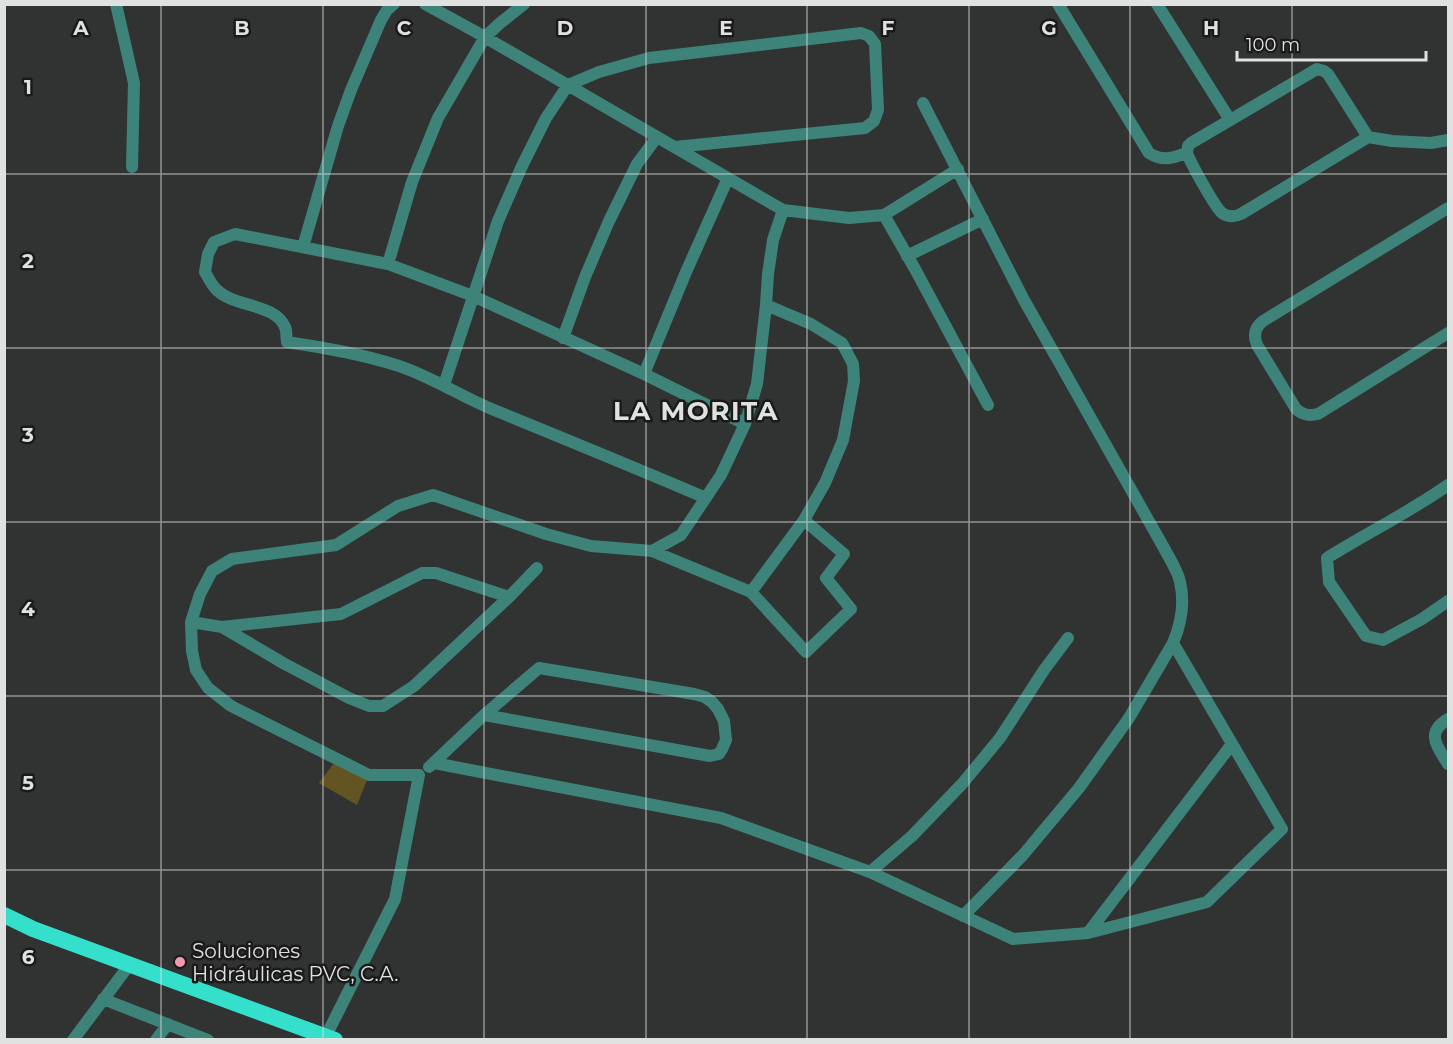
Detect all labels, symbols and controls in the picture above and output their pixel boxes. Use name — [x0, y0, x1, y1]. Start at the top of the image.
text: A — [72, 16, 89, 40]
text: B — [234, 16, 250, 40]
text: C — [397, 16, 412, 40]
text: D — [557, 16, 573, 40]
text: E — [719, 16, 733, 40]
text: F — [882, 16, 895, 40]
text: G — [1041, 16, 1057, 40]
text: H — [1203, 16, 1219, 40]
scale bar — [1237, 24, 1426, 62]
text: 100 m — [1246, 34, 1300, 56]
text: 1 — [24, 75, 32, 99]
text: 2 — [22, 249, 34, 273]
district label: LA MORITA — [613, 395, 779, 427]
text: 3 — [21, 423, 34, 447]
text: 4 — [21, 597, 35, 621]
text: 5 — [22, 771, 34, 795]
place label: Soluciones Hidráulicas PVC, C.A. — [192, 939, 399, 986]
text: 6 — [22, 945, 35, 969]
marker: Soluciones Hidráulicas PVC, C.A. — [173, 955, 187, 969]

